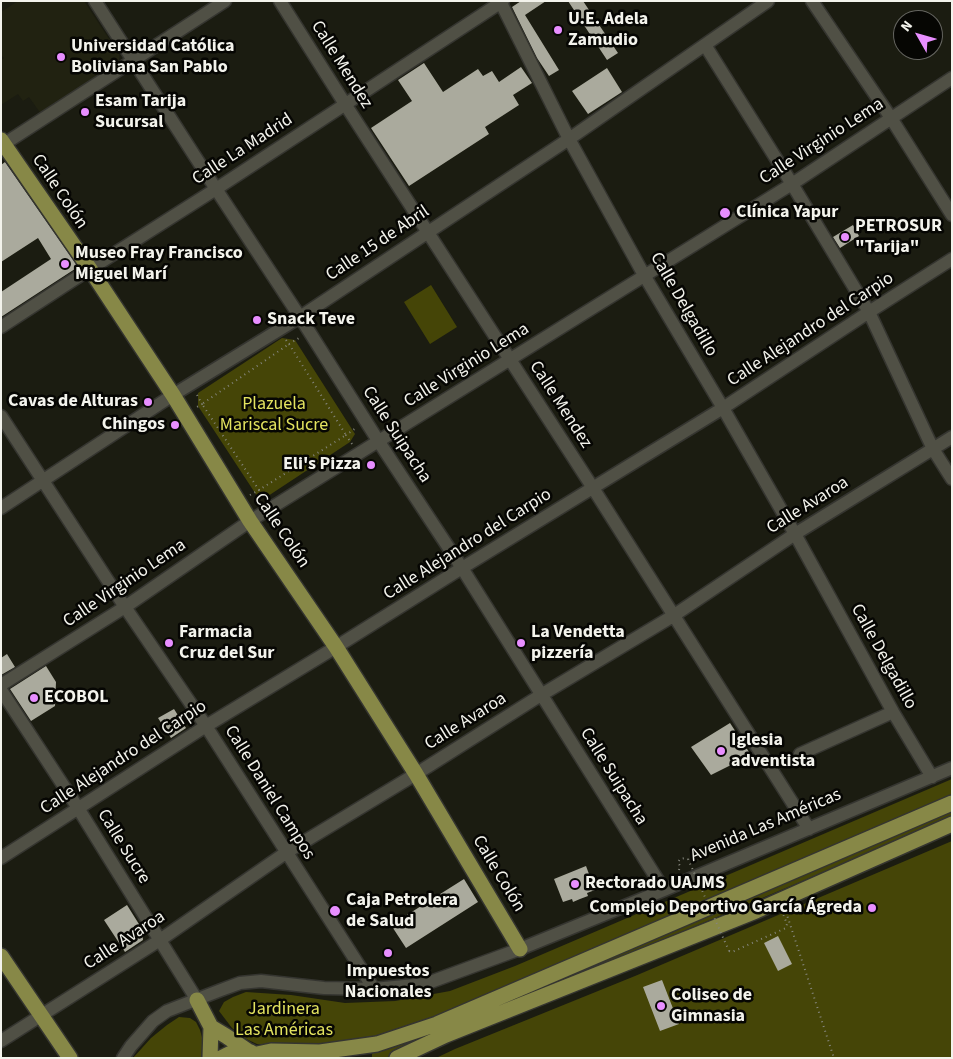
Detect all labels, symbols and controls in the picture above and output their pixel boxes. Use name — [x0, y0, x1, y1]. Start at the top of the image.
place label: U.E. Adela Zamudio — [568, 9, 648, 52]
north arrow — [893, 10, 943, 60]
street label: Calle Mendez — [305, 17, 377, 113]
text: N — [896, 17, 918, 36]
marker: U.E. Adela Zamudio — [552, 24, 564, 36]
place label: Universidad Católica Boliviana San Pablo — [71, 36, 235, 78]
marker: Universidad Católica Boliviana San Pablo — [55, 51, 67, 63]
place label: Esam Tarija Sucursal — [95, 91, 186, 134]
street label: Calle Virginio Lema — [756, 94, 888, 190]
marker: Esam Tarija Sucursal — [79, 106, 91, 118]
street label: Calle La Madrid — [189, 110, 297, 190]
street label: Calle Colón — [26, 151, 92, 233]
street label: Calle 15 de Abril — [322, 201, 434, 287]
place label: Clínica Yapur — [736, 202, 838, 224]
marker: Clínica Yapur — [718, 206, 732, 220]
place label: PETROSUR "Tarija" — [855, 216, 942, 258]
marker: PETROSUR "Tarija" — [839, 231, 851, 243]
place label: Museo Fray Francisco Miguel Marí — [75, 243, 243, 286]
street label: Calle Delgadillo — [644, 249, 722, 361]
marker: Museo Fray Francisco Miguel Marí — [59, 258, 71, 270]
street label: Calle Alejandro del Carpio — [724, 268, 898, 392]
place label: Snack Teve — [267, 309, 355, 331]
marker: Snack Teve — [251, 314, 263, 326]
street label: Calle Virginio Lema — [400, 319, 534, 413]
street label: Calle Mendez — [524, 357, 596, 453]
street label: Calle Suipacha — [357, 383, 435, 487]
place label: Cavas de Alturas — [8, 391, 138, 413]
park label: Plazuela Mariscal Sucre — [220, 394, 328, 436]
marker: Cavas de Alturas — [142, 396, 154, 408]
place label: Chingos — [102, 414, 165, 436]
marker: Chingos — [169, 419, 181, 431]
place label: Eli's Pizza — [283, 454, 361, 476]
marker: Eli's Pizza — [365, 459, 377, 471]
street label: Calle Avaroa — [763, 472, 853, 540]
street label: Calle Alejandro del Carpio — [380, 484, 556, 606]
street label: Calle Colón — [248, 490, 314, 572]
street label: Calle Virginio Lema — [60, 535, 190, 633]
street label: Calle Delgadillo — [845, 601, 921, 713]
place label: Farmacia Cruz del Sur — [179, 622, 275, 664]
place label: La Vendetta pizzería — [531, 622, 625, 664]
marker: Farmacia Cruz del Sur — [163, 637, 175, 649]
marker: La Vendetta pizzería — [515, 637, 527, 649]
place label: ECOBOL — [44, 687, 109, 709]
street label: Calle Avaroa — [421, 688, 511, 756]
marker: ECOBOL — [28, 692, 40, 704]
street label: Calle Alejandro del Carpio — [37, 696, 211, 820]
street label: Calle Daniel Campos — [219, 722, 319, 864]
street label: Calle Suipacha — [574, 724, 652, 830]
place label: Iglesia adventista — [731, 730, 815, 772]
marker: Iglesia adventista — [715, 745, 727, 757]
street label: Avenida Las Américas — [687, 784, 845, 868]
street label: Calle Sucre — [92, 806, 154, 888]
street label: Calle Colón — [467, 832, 529, 916]
place label: Rectorado UAJMS — [585, 873, 725, 895]
marker: Rectorado UAJMS — [569, 878, 581, 890]
place label: Caja Petrolera de Salud — [346, 890, 458, 932]
place label: Complejo Deportivo García Ágreda — [589, 897, 862, 919]
marker: Complejo Deportivo García Ágreda — [866, 902, 878, 914]
marker: Caja Petrolera de Salud — [328, 904, 342, 918]
street label: Calle Avaroa — [80, 907, 170, 975]
marker: Impuestos Nacionales — [382, 947, 394, 959]
place label: Impuestos Nacionales — [344, 961, 432, 1004]
place label: Coliseo de Gimnasia — [671, 985, 752, 1028]
park label: Jardinera Las Américas — [235, 999, 333, 1042]
marker: Coliseo de Gimnasia — [655, 1000, 667, 1012]

